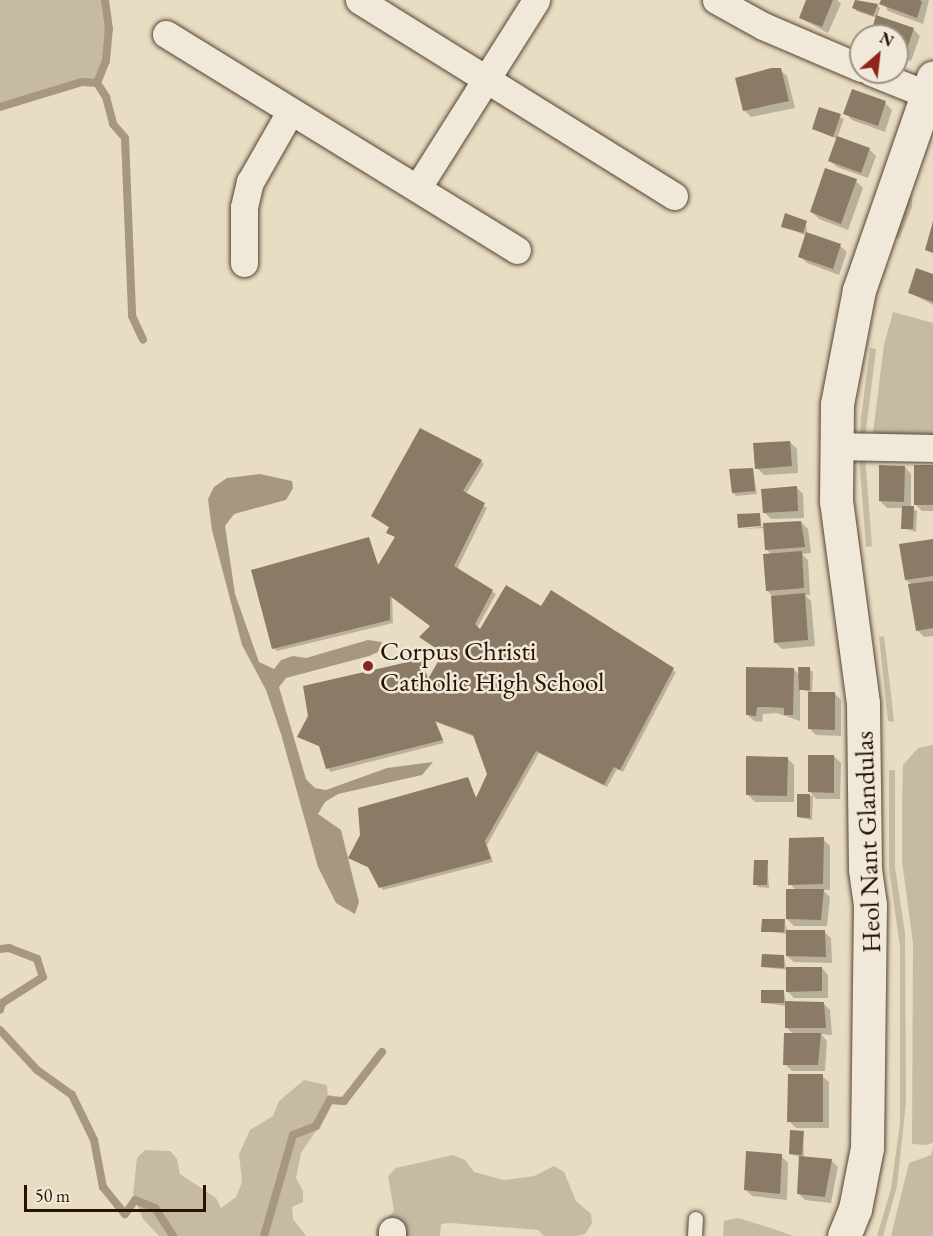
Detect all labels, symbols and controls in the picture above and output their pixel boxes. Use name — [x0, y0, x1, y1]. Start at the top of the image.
north arrow — [849, 24, 909, 84]
text: N — [876, 27, 897, 52]
place label: Corpus Christi Catholic High School — [380, 634, 605, 697]
marker: Corpus Christi Catholic High School — [361, 659, 375, 673]
street label: Heol Nant Glandulas — [847, 730, 887, 954]
scale bar — [27, 1173, 208, 1211]
text: 50 m — [35, 1184, 70, 1207]

